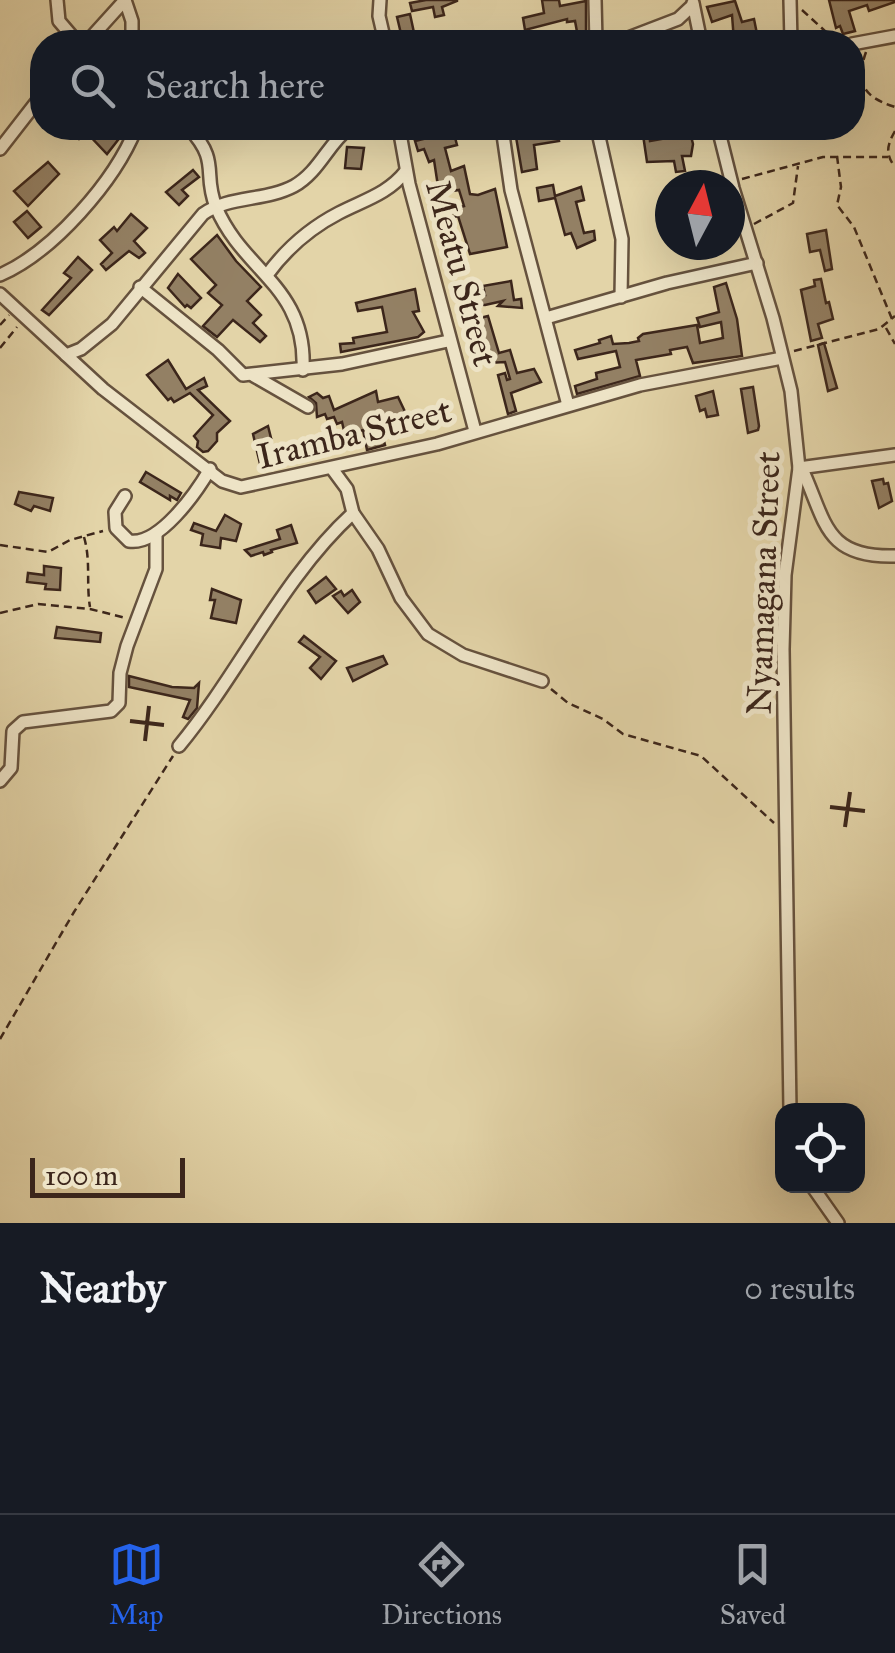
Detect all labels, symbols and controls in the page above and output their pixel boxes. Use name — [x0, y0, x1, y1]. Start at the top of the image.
search box — [30, 30, 865, 140]
icon: search — [65, 58, 120, 113]
text: Search here — [145, 62, 325, 108]
north arrow — [655, 170, 745, 260]
street label: Meatu Street — [416, 175, 507, 371]
street label: Iramba Street — [253, 389, 456, 478]
street label: Nyamagana Street — [737, 451, 790, 715]
map controls — [775, 1103, 865, 1193]
button: locate — [775, 1103, 865, 1193]
scale bar — [30, 1153, 185, 1198]
text: 100 m — [45, 1158, 118, 1193]
text: Nearby — [40, 1262, 165, 1314]
text: 0 results — [744, 1269, 855, 1308]
tab: Map — [109, 1537, 164, 1632]
tab: Directions — [381, 1537, 502, 1632]
tab: Saved — [720, 1537, 786, 1632]

